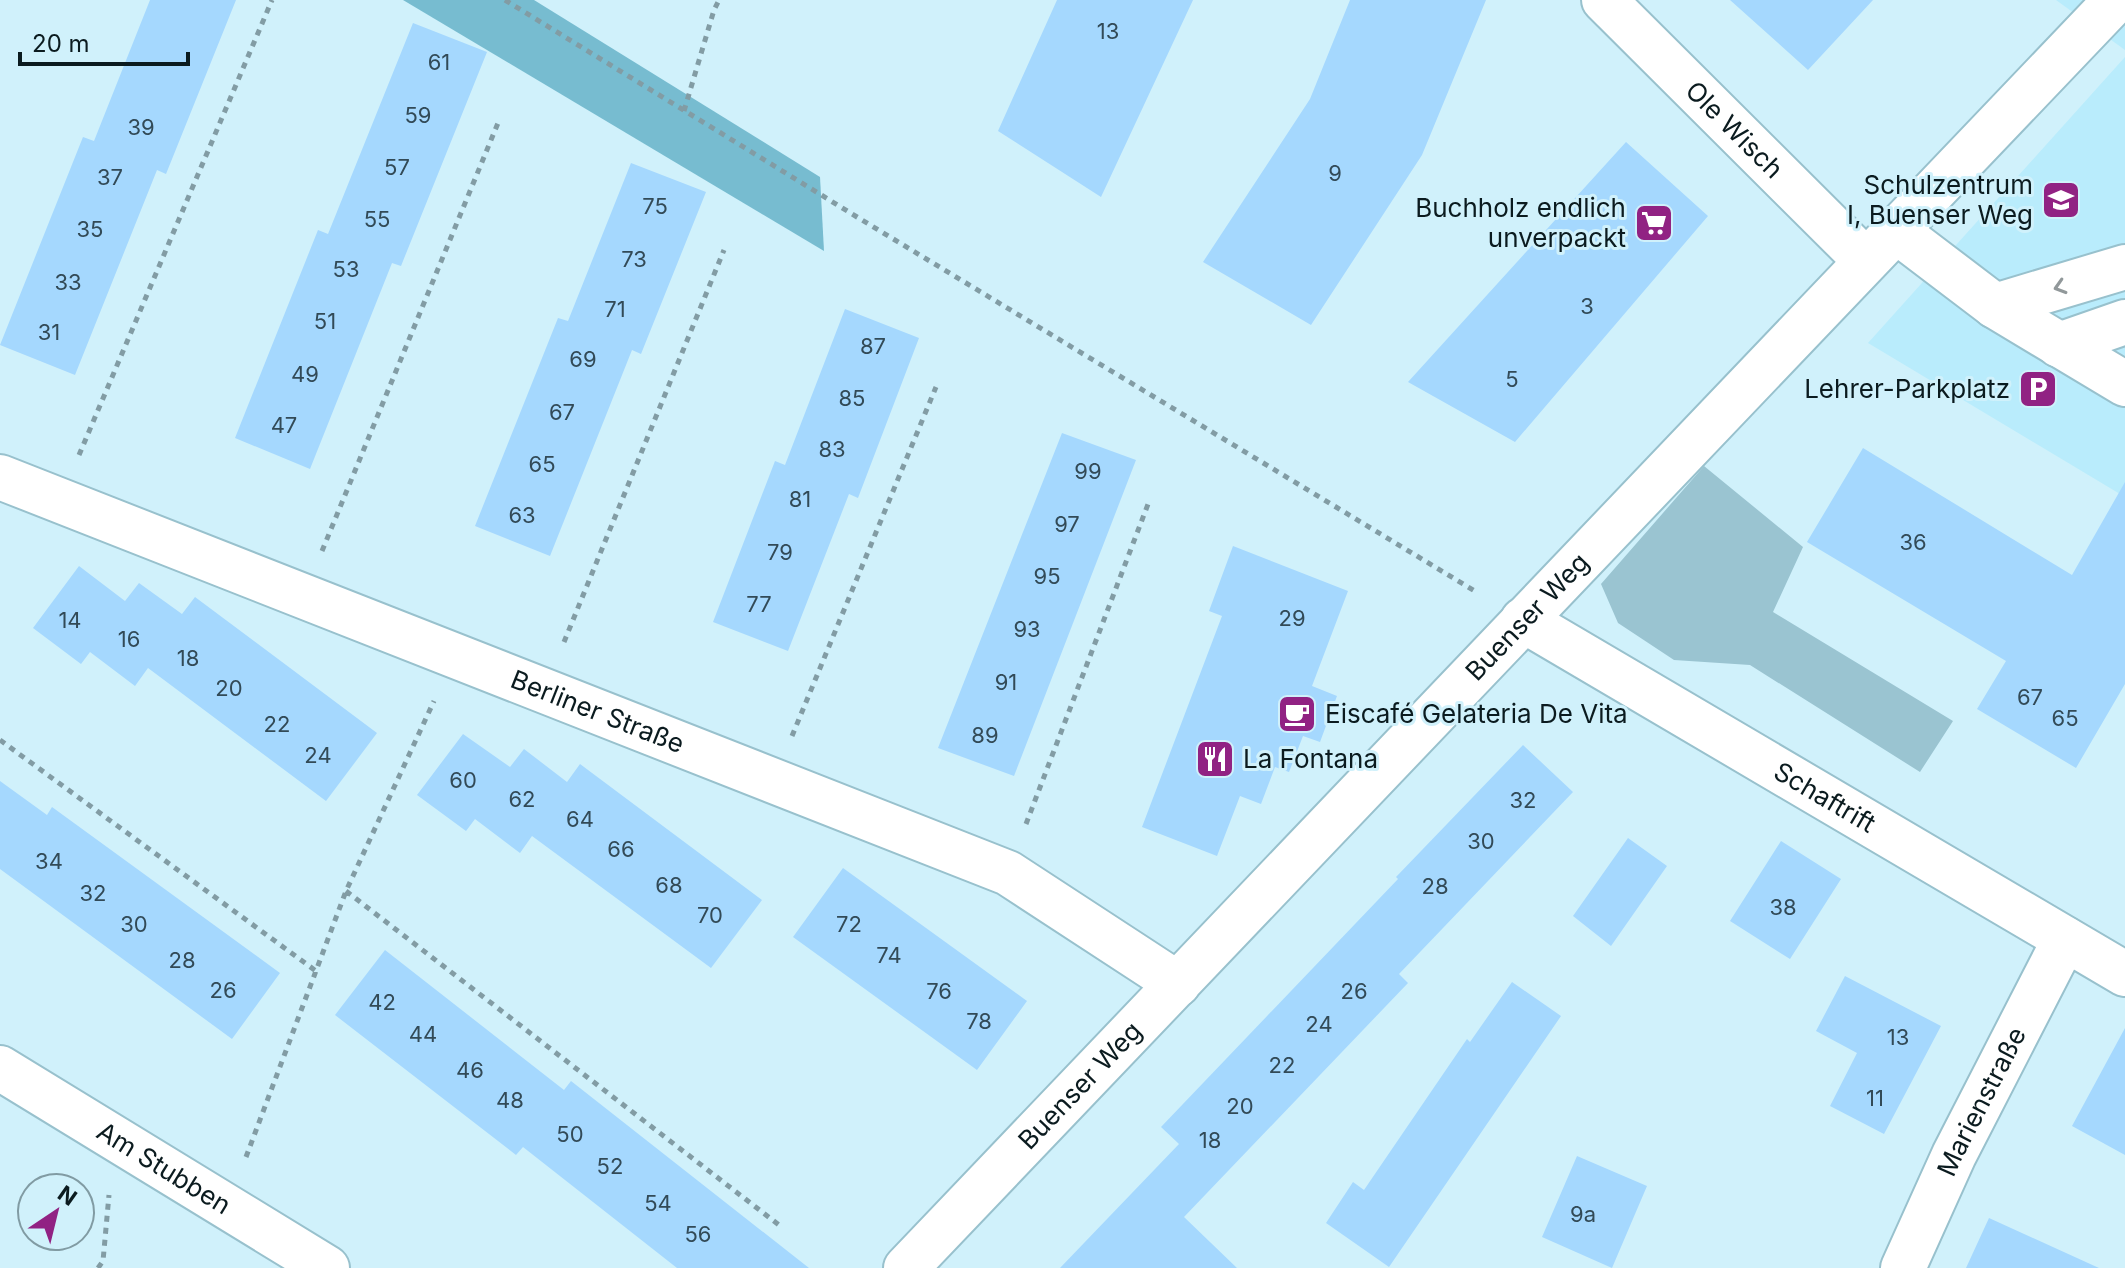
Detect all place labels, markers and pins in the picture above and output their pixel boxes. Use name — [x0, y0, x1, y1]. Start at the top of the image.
place label: Schulzentrum I, Buenser Weg — [1847, 169, 2033, 230]
school or university icon: Schulzentrum I, Buenser Weg — [2040, 179, 2082, 221]
place label: Buchholz endlich unverpackt — [1415, 192, 1626, 253]
supermarket icon: Buchholz endlich unverpackt — [1633, 202, 1675, 244]
parking icon: Lehrer-Parkplatz — [2017, 368, 2059, 410]
place label: Lehrer-Parkplatz — [1804, 373, 2010, 404]
cafe icon: Eiscafé Gelateria De Vita — [1276, 693, 1318, 735]
place label: Eiscafé Gelateria De Vita — [1325, 698, 1628, 729]
restaurant icon: La Fontana — [1194, 738, 1236, 780]
place label: La Fontana — [1243, 743, 1378, 774]

